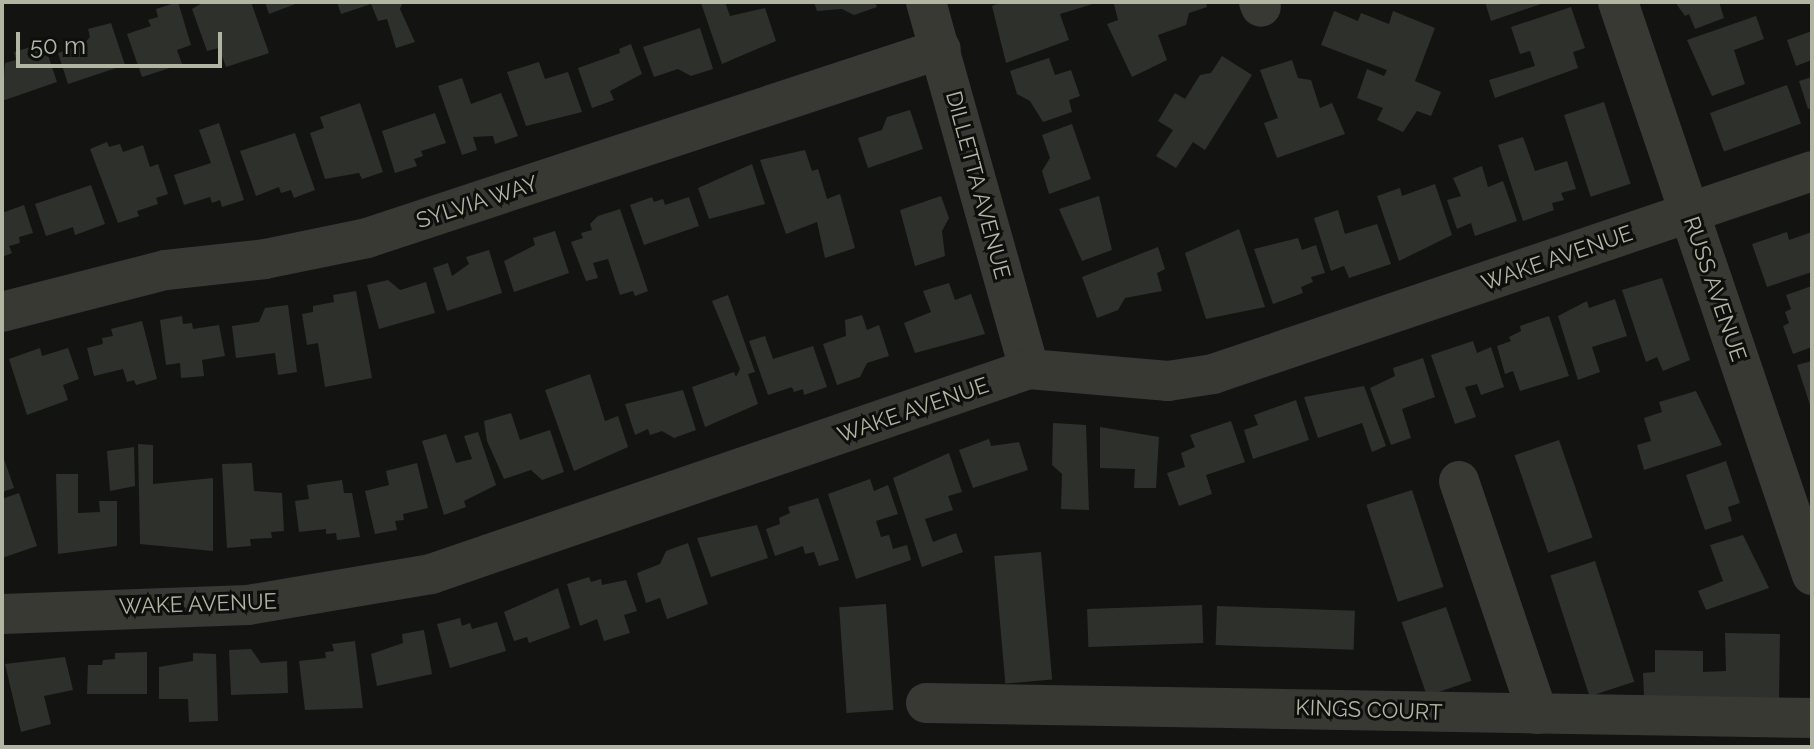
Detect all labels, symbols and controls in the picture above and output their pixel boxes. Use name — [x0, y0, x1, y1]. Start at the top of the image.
scale bar — [20, 16, 226, 66]
text: 50 m — [30, 31, 86, 60]
street label: DILLETTA AVENUE — [940, 87, 1016, 283]
street label: SYLVIA WAY — [412, 170, 542, 234]
street label: RUSS AVENUE — [1678, 213, 1752, 365]
street label: WAKE AVENUE — [1478, 220, 1636, 296]
street label: WAKE AVENUE — [834, 372, 992, 448]
street label: WAKE AVENUE — [118, 588, 278, 620]
street label: KINGS COURT — [1295, 694, 1443, 726]

